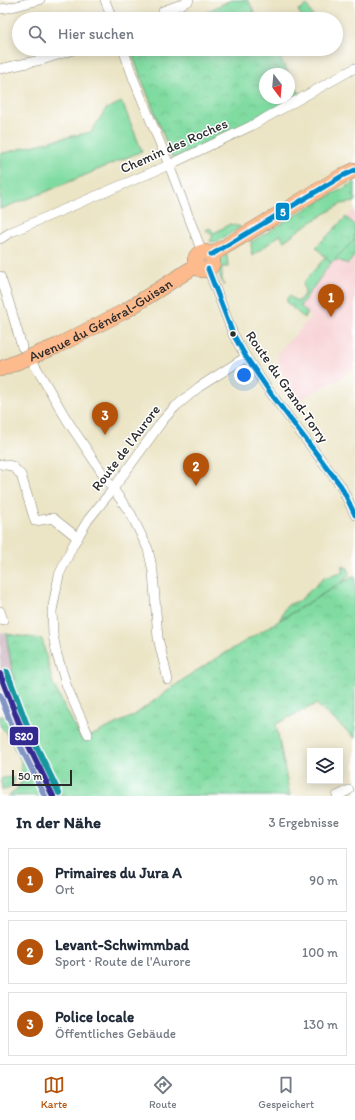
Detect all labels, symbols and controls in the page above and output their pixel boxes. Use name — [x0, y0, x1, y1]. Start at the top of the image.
search box — [12, 12, 343, 56]
icon: search — [26, 23, 48, 45]
text: Hier suchen — [58, 25, 134, 43]
north arrow — [259, 68, 295, 104]
street label: Chemin des Roches — [118, 115, 230, 177]
line badge: 5 — [275, 202, 290, 221]
text: 5 — [280, 206, 286, 219]
street label: Avenue du Général-Guisan — [26, 274, 176, 365]
pin: 1 — [318, 284, 344, 317]
street label: Route du Grand-Torry — [242, 328, 332, 446]
unlabelled marker — [228, 329, 238, 339]
your location — [234, 365, 254, 385]
street label: Route de l'Aurore — [88, 401, 164, 494]
pin: 3 — [92, 402, 118, 435]
pin: 2 — [183, 453, 209, 486]
line badge: S20 — [9, 726, 39, 746]
text: S20 — [15, 730, 34, 743]
map controls — [307, 748, 343, 784]
button: layers — [307, 748, 343, 784]
scale bar — [12, 768, 72, 787]
text: 50 m — [18, 770, 42, 783]
text: In der Nähe — [16, 812, 101, 832]
text: 3 Ergebnisse — [269, 815, 339, 830]
text: Primaires du Jura A — [55, 864, 182, 882]
text: 1 — [27, 873, 33, 888]
text: 90 m — [309, 873, 338, 888]
text: Ort — [55, 882, 74, 897]
text: Levant-Schwimmbad — [55, 936, 189, 954]
text: 2 — [27, 945, 33, 960]
text: 100 m — [302, 945, 338, 960]
text: Sport · Route de l'Aurore — [55, 954, 191, 969]
text: Police locale — [55, 1008, 134, 1026]
text: 3 — [26, 1017, 34, 1032]
text: 130 m — [303, 1017, 338, 1032]
text: Öffentliches Gebäude — [55, 1026, 176, 1041]
tab: Karte — [41, 1074, 67, 1111]
tab: Route — [149, 1074, 177, 1111]
tab: Gespeichert — [258, 1074, 314, 1111]

